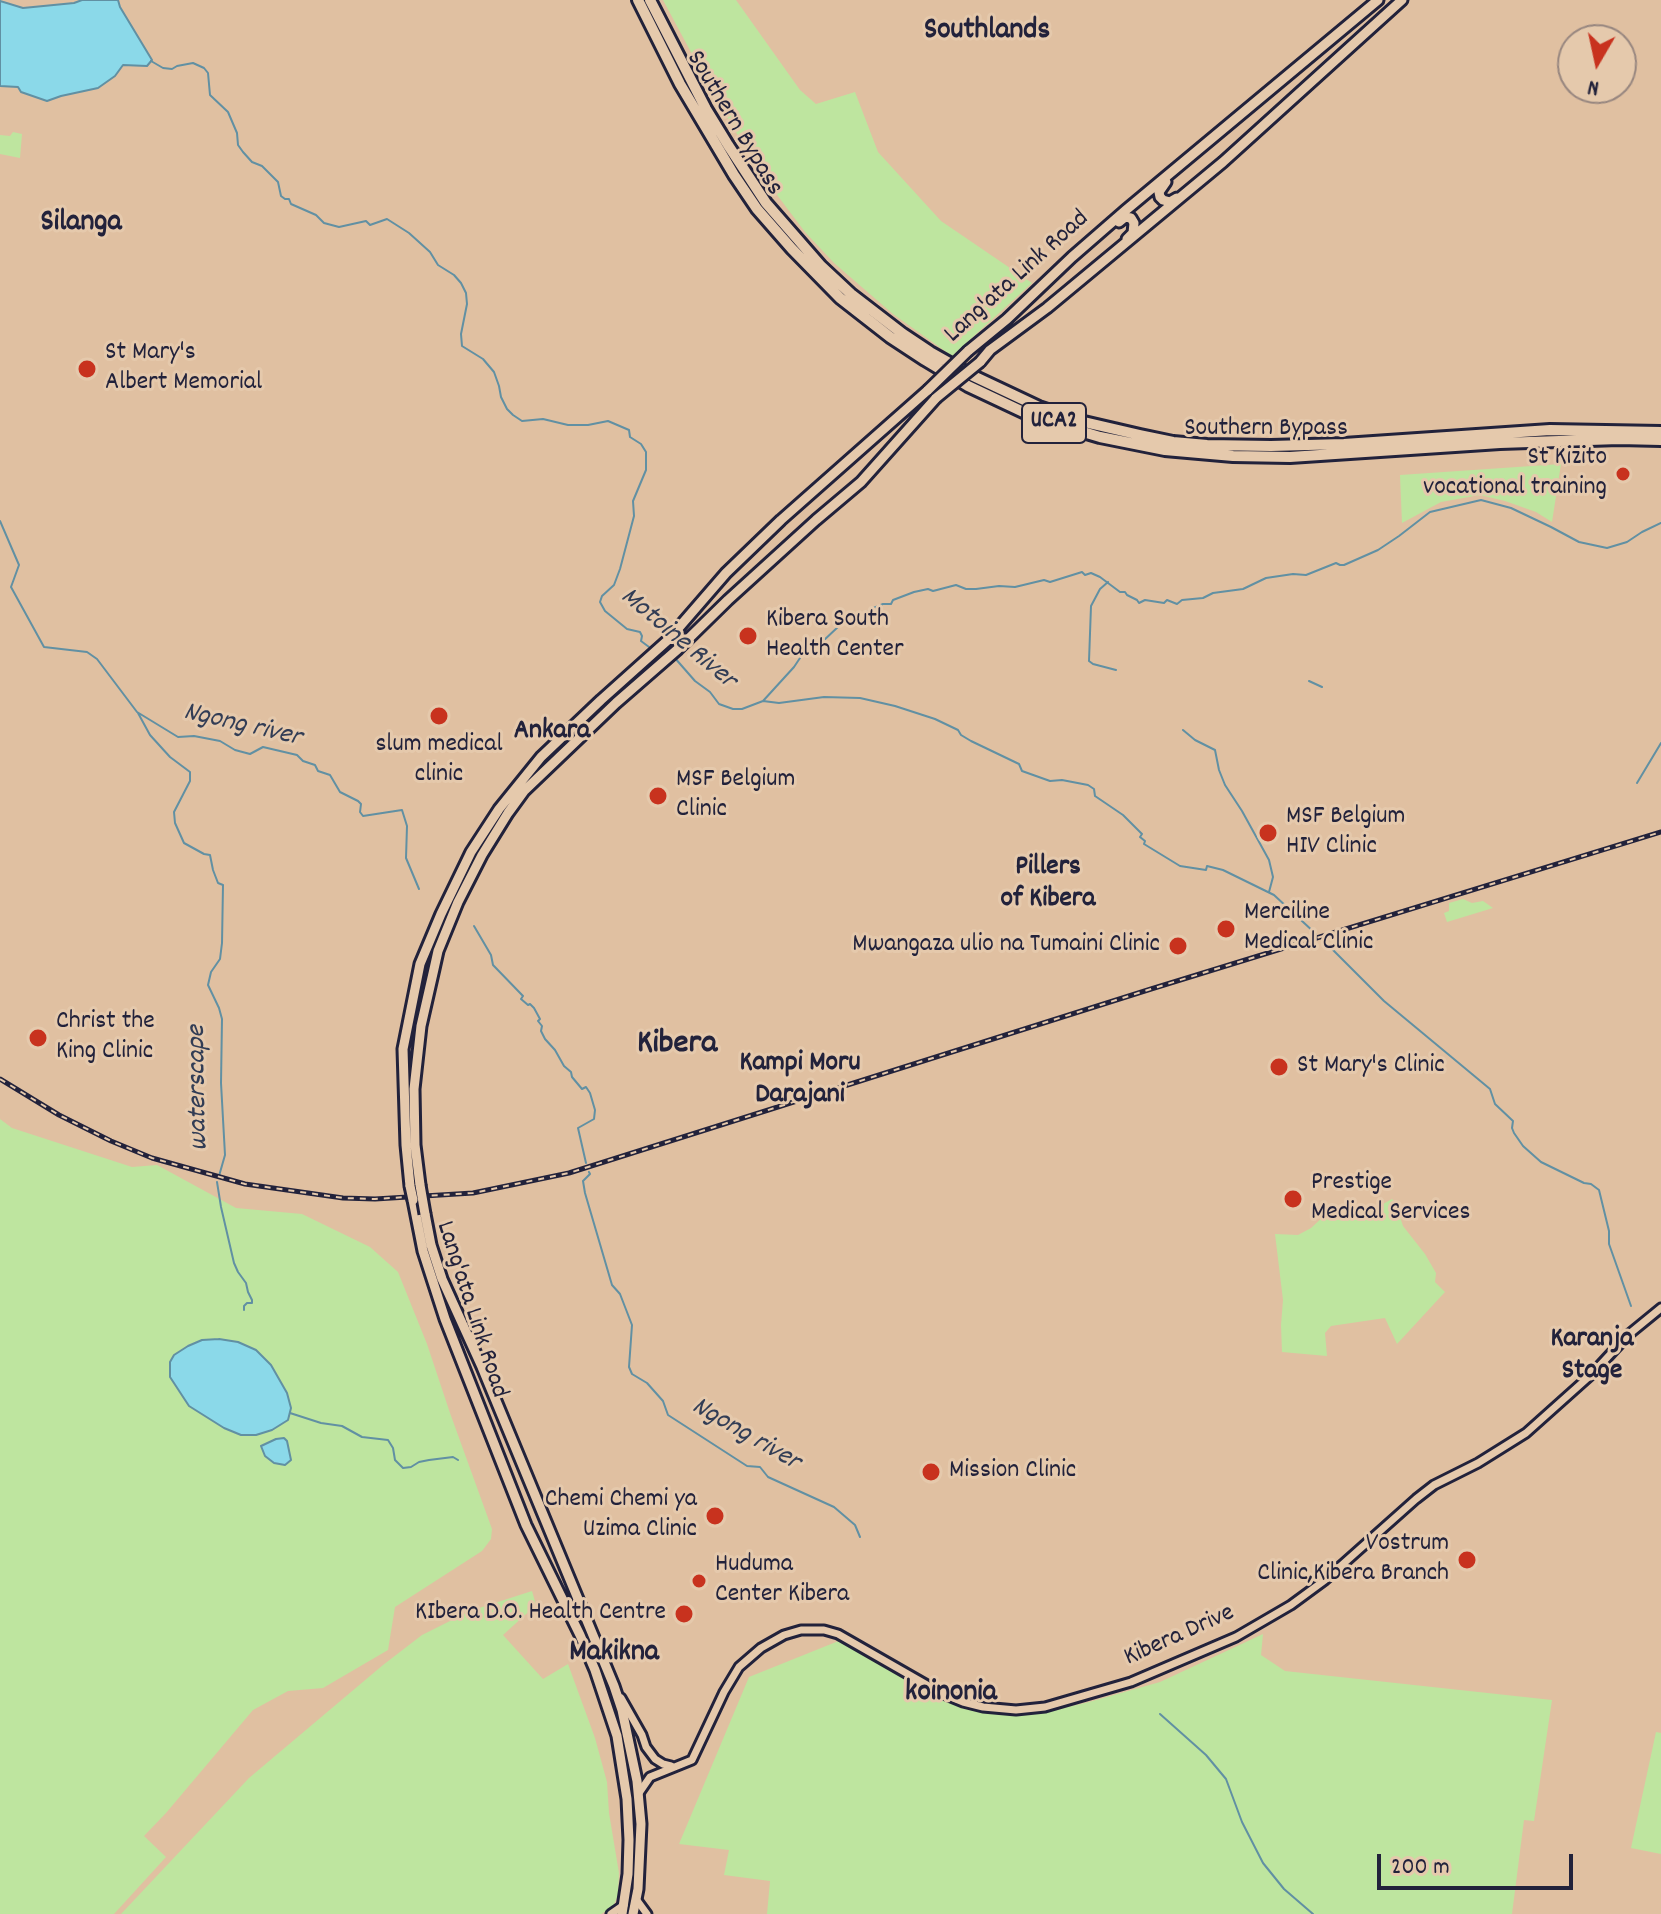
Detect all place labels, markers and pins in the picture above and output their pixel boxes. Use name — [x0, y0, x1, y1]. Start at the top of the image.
place label: St Mary's Albert Memorial — [105, 338, 262, 400]
marker: St Mary's Albert Memorial — [76, 358, 98, 380]
place label: St Kizito vocational training — [1423, 443, 1607, 504]
marker: St Kizito vocational training — [1614, 465, 1632, 483]
place label: Kibera South Health Center — [766, 605, 904, 666]
marker: Kibera South Health Center — [737, 625, 759, 647]
marker: slum medical clinic — [428, 705, 450, 727]
place label: slum medical clinic — [375, 730, 503, 792]
place label: MSF Belgium Clinic — [676, 765, 795, 826]
marker: MSF Belgium Clinic — [647, 785, 669, 807]
place label: MSF Belgium HIV Clinic — [1286, 802, 1405, 864]
marker: MSF Belgium HIV Clinic — [1257, 822, 1279, 844]
place label: Merciline Medical Clinic — [1244, 898, 1373, 960]
marker: Merciline Medical Clinic — [1215, 918, 1237, 940]
place label: Mwangaza ulio na Tumaini Clinic — [852, 930, 1160, 962]
marker: Mwangaza ulio na Tumaini Clinic — [1167, 935, 1189, 957]
place label: Christ the King Clinic — [56, 1007, 155, 1068]
marker: Christ the King Clinic — [27, 1027, 49, 1049]
place label: St Mary's Clinic — [1297, 1051, 1445, 1083]
marker: St Mary's Clinic — [1268, 1056, 1290, 1078]
place label: Prestige Medical Services — [1311, 1168, 1470, 1230]
marker: Prestige Medical Services — [1282, 1188, 1304, 1210]
place label: Mission Clinic — [949, 1456, 1076, 1488]
marker: Mission Clinic — [920, 1461, 942, 1483]
place label: Chemi Chemi ya Uzima Clinic — [545, 1485, 697, 1546]
marker: Chemi Chemi ya Uzima Clinic — [704, 1505, 726, 1527]
place label: Vostrum Clinic,Kibera Branch — [1257, 1529, 1449, 1590]
marker: Vostrum Clinic,Kibera Branch — [1456, 1549, 1478, 1571]
place label: Huduma Center Kibera — [715, 1550, 849, 1612]
marker: Huduma Center Kibera — [690, 1572, 708, 1590]
place label: KIbera D.O. Health Centre — [415, 1598, 666, 1630]
marker: KIbera D.O. Health Centre — [673, 1603, 695, 1625]

